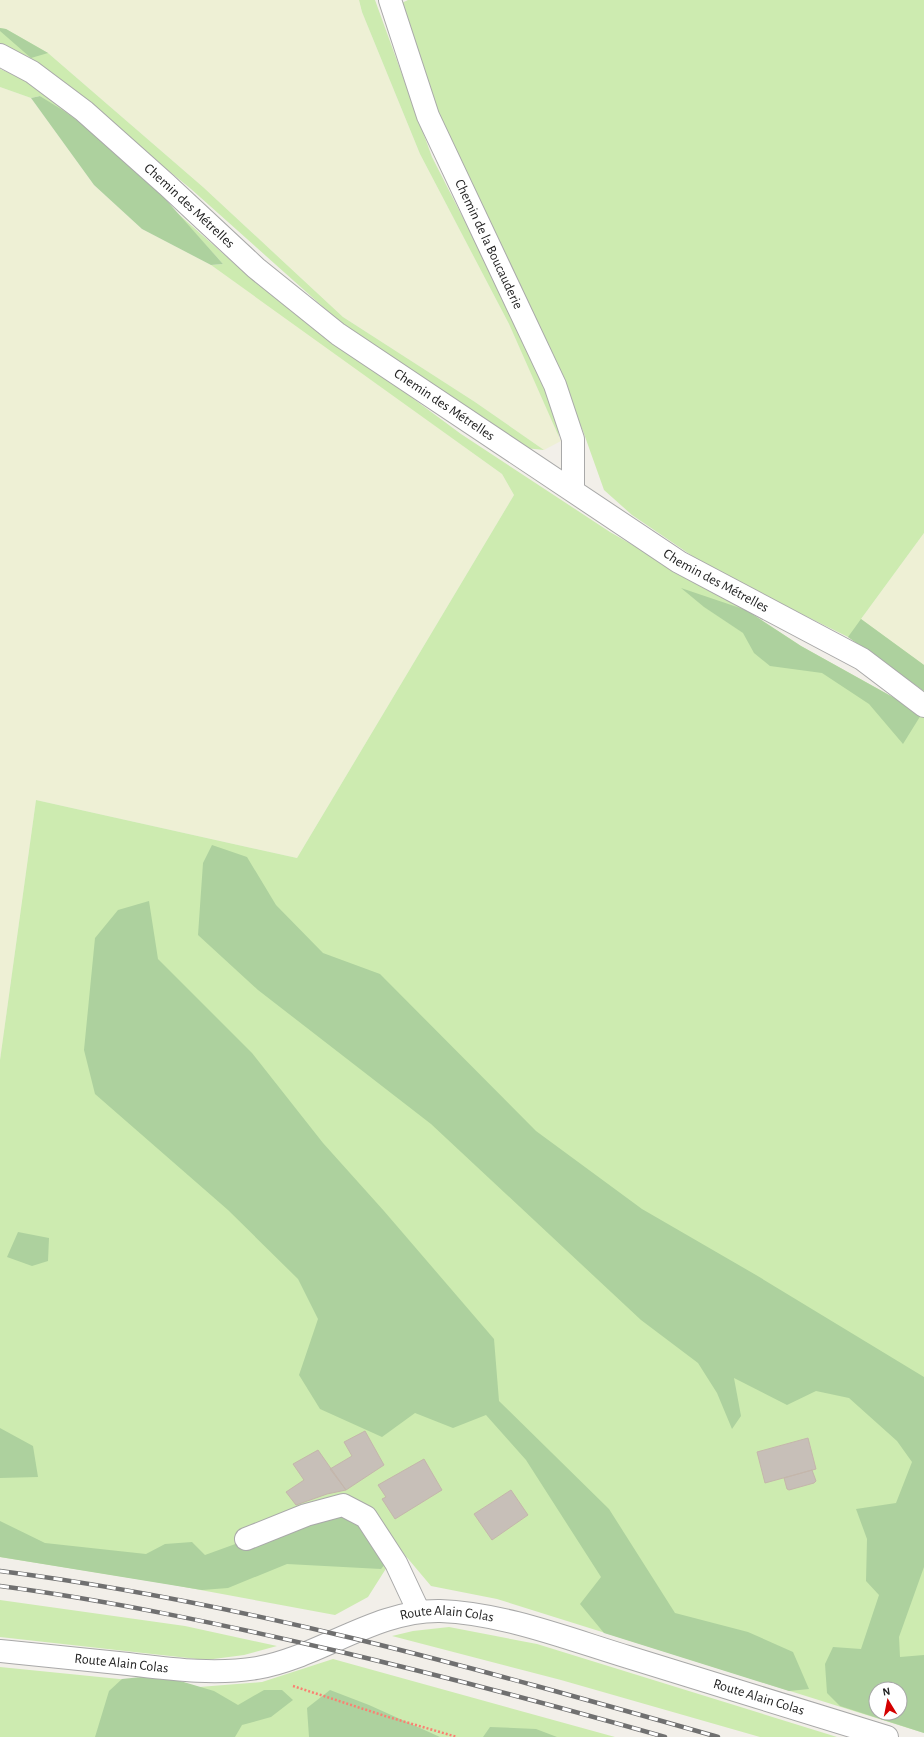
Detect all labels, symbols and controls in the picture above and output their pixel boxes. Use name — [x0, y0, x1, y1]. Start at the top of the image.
street label: Chemin des Métrelles — [141, 161, 237, 251]
street label: Chemin de la Boucauderie — [452, 177, 525, 311]
street label: Chemin des Métrelles — [391, 366, 497, 443]
street label: Chemin des Métrelles — [661, 546, 771, 615]
street label: Route Alain Colas — [399, 1604, 495, 1625]
street label: Route Alain Colas — [74, 1652, 169, 1676]
street label: Route Alain Colas — [712, 1677, 806, 1718]
north arrow — [868, 1681, 908, 1721]
text: N — [882, 1686, 891, 1698]

